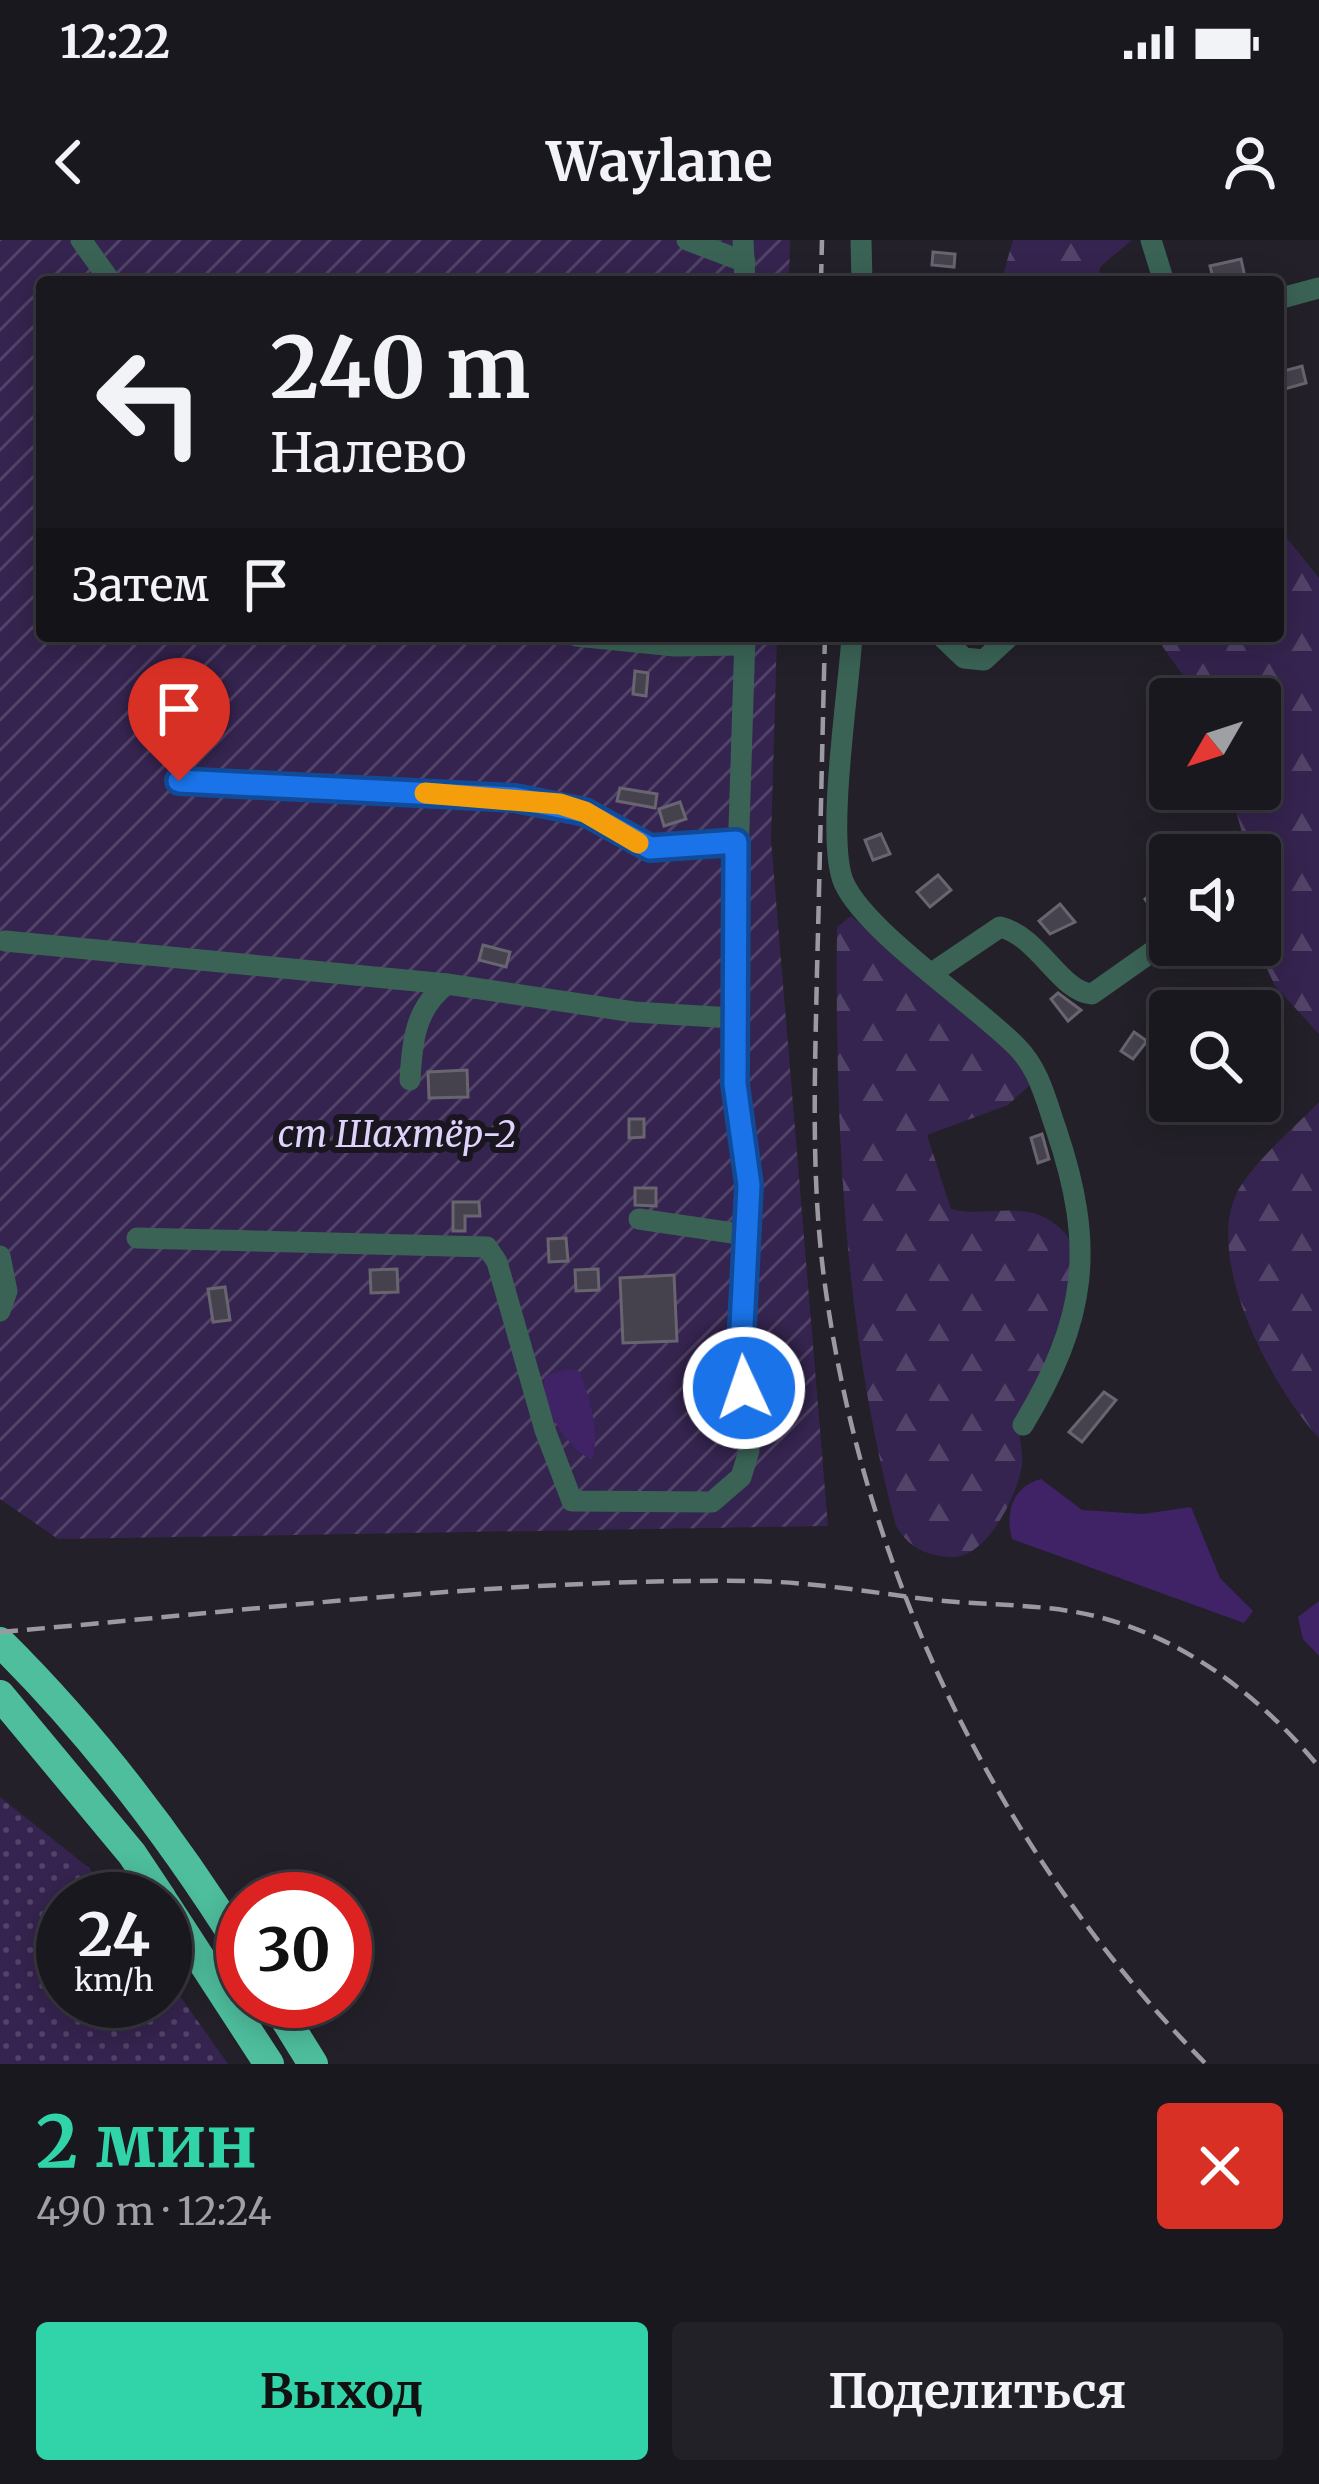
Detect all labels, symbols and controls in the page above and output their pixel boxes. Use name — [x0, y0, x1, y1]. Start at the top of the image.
text: 12:22 — [60, 14, 170, 70]
text: Waylane — [546, 128, 773, 196]
icon: back — [36, 129, 102, 195]
icon: person — [1217, 129, 1283, 195]
text: 240 m — [270, 315, 530, 421]
icon: left — [72, 324, 228, 480]
text: Налево — [270, 419, 467, 487]
icon: arrive — [233, 552, 299, 618]
text: Затем — [72, 557, 209, 613]
pin — [128, 658, 230, 781]
icon: arrive — [146, 676, 212, 742]
north arrow — [1149, 678, 1281, 810]
map controls — [1149, 678, 1281, 1122]
button: sound — [1149, 834, 1281, 966]
button: search — [1149, 990, 1281, 1122]
park label: ст Шахтёр-2 — [278, 1112, 516, 1157]
position arrow — [681, 1325, 807, 1451]
speed limit sign: 30 — [216, 1872, 372, 2028]
text: 24 — [78, 1897, 150, 1972]
text: km/h — [74, 1961, 154, 1999]
text: 2 мин — [36, 2096, 257, 2187]
button: close — [1157, 2103, 1283, 2229]
text: 490 m · 12:24 — [36, 2187, 272, 2236]
button: Выход — [36, 2322, 648, 2460]
button: Поделиться — [672, 2322, 1283, 2460]

